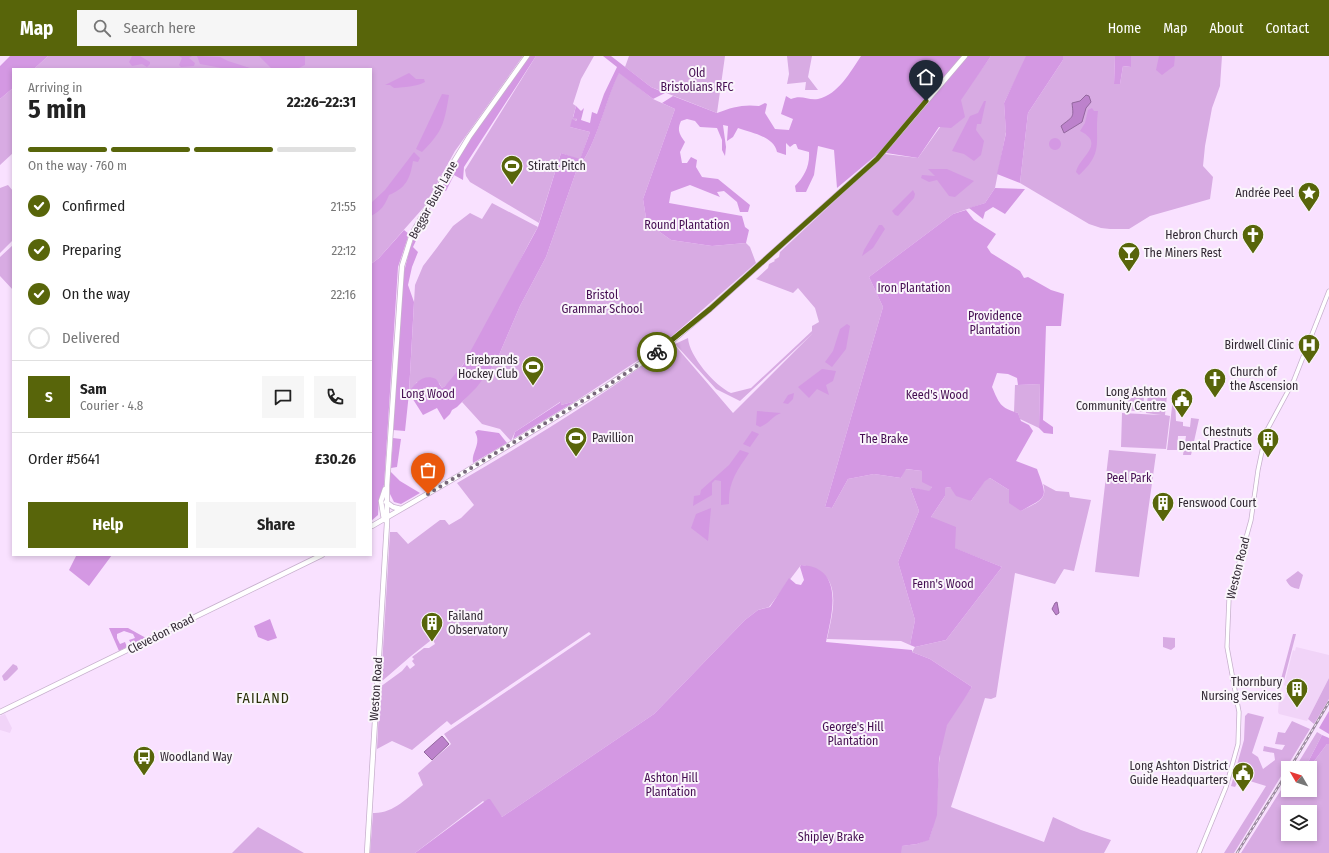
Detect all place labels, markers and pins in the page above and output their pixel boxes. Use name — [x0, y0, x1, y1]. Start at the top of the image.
pin — [909, 60, 943, 101]
sports icon: Stiratt Pitch — [499, 153, 525, 186]
place label: Stiratt Pitch — [528, 159, 586, 173]
place icon: Andrée Peel — [1296, 180, 1322, 213]
place label: Andrée Peel — [1235, 186, 1294, 200]
church icon: Hebron Church — [1240, 222, 1266, 255]
place label: Hebron Church — [1165, 228, 1238, 242]
bar icon: The Miners Rest — [1116, 240, 1142, 273]
place label: The Miners Rest — [1144, 246, 1222, 260]
hospital icon: Birdwell Clinic — [1296, 332, 1322, 365]
place label: Birdwell Clinic — [1225, 338, 1294, 352]
place label: Firebrands Hockey Club — [458, 353, 518, 381]
sports icon: Firebrands Hockey Club — [520, 354, 546, 387]
place label: Church of the Ascension — [1230, 365, 1298, 393]
church icon: Church of the Ascension — [1202, 366, 1228, 399]
place label: Long Ashton Community Centre — [1076, 385, 1166, 413]
public building icon: Long Ashton Community Centre — [1169, 386, 1195, 419]
sports icon: Pavillion — [563, 425, 589, 458]
place label: Chestnuts Dental Practice — [1179, 425, 1252, 453]
building icon: Chestnuts Dental Practice — [1255, 426, 1281, 459]
place label: Pavillion — [592, 431, 634, 445]
pin — [411, 453, 445, 494]
building icon: Fenswood Court — [1150, 490, 1176, 523]
place label: Fenswood Court — [1178, 496, 1256, 510]
place label: Failand Observatory — [448, 609, 508, 637]
building icon: Failand Observatory — [419, 610, 445, 643]
place label: Thornbury Nursing Services — [1201, 675, 1283, 703]
building icon: Thornbury Nursing Services — [1284, 676, 1310, 709]
bus stop icon: Woodland Way — [131, 744, 157, 777]
place label: Woodland Way — [160, 750, 233, 764]
place label: Long Ashton District Guide Headquarters — [1130, 759, 1228, 787]
public building icon: Long Ashton District Guide Headquarters — [1230, 760, 1256, 793]

